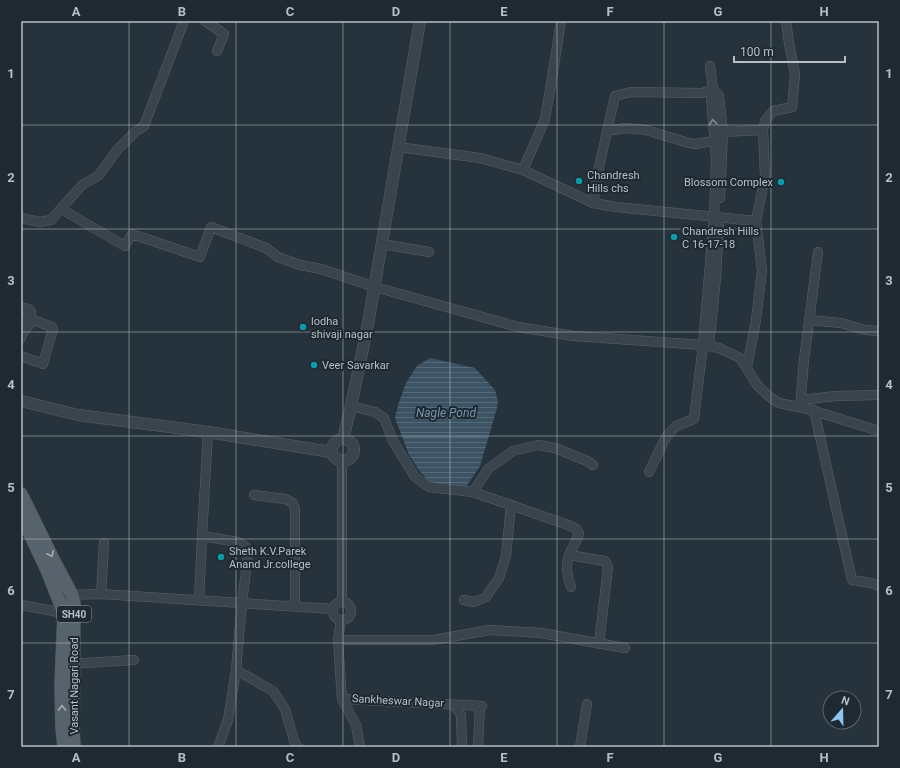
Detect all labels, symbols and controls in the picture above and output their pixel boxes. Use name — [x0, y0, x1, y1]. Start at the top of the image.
text: A — [72, 4, 81, 19]
text: B — [178, 4, 186, 19]
text: C — [286, 4, 295, 19]
text: D — [392, 4, 400, 19]
text: E — [500, 4, 508, 19]
text: F — [606, 4, 614, 19]
text: G — [714, 4, 723, 19]
text: H — [819, 4, 829, 19]
scale bar — [734, 38, 845, 64]
text: 100 m — [740, 45, 774, 59]
text: 1 — [7, 66, 15, 81]
text: 1 — [885, 66, 893, 81]
one-way arrow — [708, 119, 717, 125]
place label: Chandresh Hills chs — [587, 169, 640, 195]
text: 2 — [7, 170, 15, 185]
text: 2 — [885, 170, 893, 185]
marker: Chandresh Hills chs — [574, 176, 584, 186]
place label: Blossom Complex — [684, 176, 774, 189]
marker: Blossom Complex — [776, 177, 786, 187]
place label: Chandresh Hills C 16-17-18 — [682, 225, 759, 251]
marker: Chandresh Hills C 16-17-18 — [669, 232, 679, 242]
text: 3 — [7, 273, 15, 288]
text: 3 — [885, 273, 893, 288]
place label: lodha shivaji nagar — [311, 315, 373, 341]
marker: lodha shivaji nagar — [298, 322, 308, 332]
place label: Veer Savarkar — [322, 359, 390, 372]
marker: Veer Savarkar — [309, 360, 319, 370]
text: 4 — [7, 377, 15, 392]
text: 4 — [885, 377, 893, 392]
water label: Nagle Pond — [416, 406, 476, 420]
text: 5 — [7, 480, 15, 495]
text: 5 — [885, 480, 893, 495]
place label: Sheth K.V.Parek Anand Jr.college — [229, 545, 311, 571]
one-way arrow — [46, 550, 54, 558]
marker: Sheth K.V.Parek Anand Jr.college — [216, 552, 226, 562]
text: 6 — [7, 583, 15, 598]
text: 6 — [885, 583, 893, 598]
road number: SH40 — [57, 606, 91, 622]
street label: Vasant Nagari Road — [68, 637, 81, 735]
text: 7 — [7, 687, 15, 702]
text: 7 — [885, 687, 893, 702]
north arrow — [822, 690, 862, 730]
street label: Sankheswar Nagar — [352, 692, 445, 710]
text: N — [839, 694, 851, 709]
one-way arrow — [58, 705, 66, 711]
text: A — [72, 750, 81, 765]
text: B — [178, 750, 186, 765]
text: C — [286, 750, 295, 765]
text: D — [392, 750, 400, 765]
text: E — [500, 750, 508, 765]
text: F — [606, 750, 614, 765]
text: G — [714, 750, 723, 765]
text: H — [819, 750, 829, 765]

